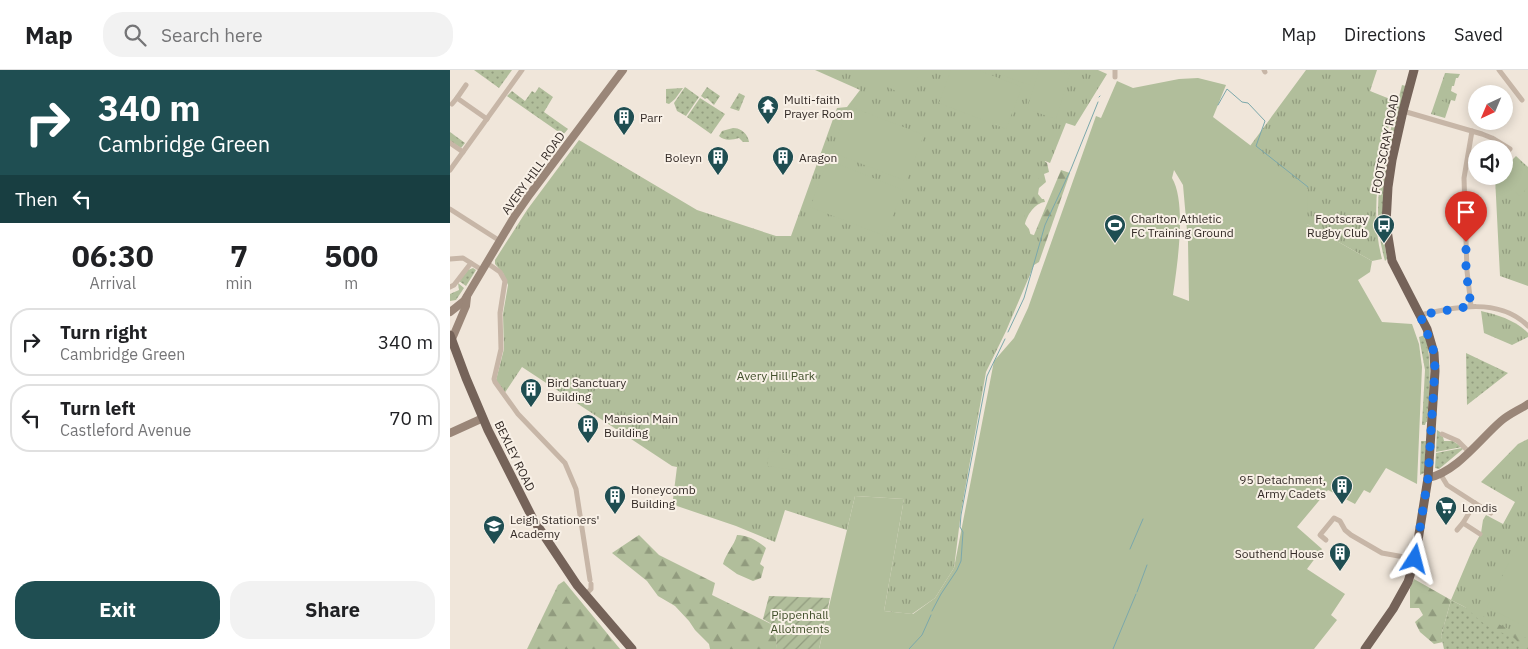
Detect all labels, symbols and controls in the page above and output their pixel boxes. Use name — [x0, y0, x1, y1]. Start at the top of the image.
search box — [103, 12, 453, 57]
text: Map — [25, 19, 73, 51]
icon: search — [121, 21, 149, 49]
text: Search here — [161, 23, 263, 47]
text: Map — [1281, 23, 1316, 46]
text: Directions — [1344, 23, 1426, 46]
text: Saved — [1454, 23, 1503, 46]
text: 340 m — [98, 85, 201, 131]
north arrow — [1468, 85, 1512, 130]
map controls — [1468, 85, 1513, 185]
icon: right — [15, 90, 80, 155]
place label: Multi-faith Prayer Room — [784, 92, 853, 121]
street label: FOOTSCRAY ROAD — [1368, 93, 1402, 195]
temple icon: Multi-faith Prayer Room — [756, 94, 780, 125]
building icon: Parr — [612, 105, 636, 136]
place label: Parr — [640, 110, 663, 125]
text: Cambridge Green — [98, 129, 270, 158]
street label: AVERY HILL ROAD — [498, 129, 568, 217]
button: sound — [1468, 140, 1513, 185]
building icon: Boleyn — [706, 145, 730, 176]
building icon: Aragon — [771, 145, 795, 176]
place label: Boleyn — [665, 150, 702, 165]
place label: Aragon — [799, 150, 837, 165]
icon: left — [68, 185, 96, 213]
text: Then — [15, 187, 58, 211]
pin — [1445, 191, 1487, 242]
icon: arrive — [1452, 198, 1480, 226]
place label: Charlton Athletic FC Training Ground — [1131, 211, 1234, 240]
place label: Footscray Rugby Club — [1307, 211, 1368, 240]
sports icon: Charlton Athletic FC Training Ground — [1103, 213, 1127, 244]
bus stop icon: Footscray Rugby Club — [1372, 213, 1396, 244]
text: 06:30 — [72, 236, 154, 275]
text: 7 — [230, 236, 248, 275]
text: 500 — [324, 236, 378, 275]
text: Arrival — [89, 273, 136, 293]
text: min — [225, 273, 252, 293]
text: m — [344, 273, 358, 293]
text: Turn right — [60, 320, 147, 344]
icon: right — [17, 328, 45, 356]
text: 340 m — [378, 330, 433, 354]
text: Cambridge Green — [60, 344, 185, 364]
park label: Avery Hill Park — [737, 368, 816, 383]
place label: Bird Sanctuary Building — [547, 375, 626, 404]
building icon: Bird Sanctuary Building — [519, 377, 543, 408]
text: Turn left — [60, 396, 136, 420]
icon: left — [17, 404, 45, 432]
text: 70 m — [389, 406, 433, 430]
place label: Mansion Main Building — [604, 411, 678, 440]
building icon: Mansion Main Building — [576, 413, 600, 444]
street label: BEXLEY ROAD — [491, 418, 539, 494]
text: Castleford Avenue — [60, 420, 191, 440]
place label: 95 Detachment, Army Cadets — [1239, 472, 1326, 501]
building icon: 95 Detachment, Army Cadets — [1330, 474, 1354, 505]
place label: Honeycomb Building — [631, 482, 696, 511]
building icon: Honeycomb Building — [603, 484, 627, 515]
supermarket icon: Londis — [1434, 495, 1458, 526]
place label: Londis — [1462, 500, 1497, 515]
place label: Leigh Stationers' Academy — [510, 512, 599, 541]
school or university icon: Leigh Stationers' Academy — [482, 514, 506, 545]
position arrow — [1388, 532, 1440, 584]
building icon: Southend House — [1328, 541, 1352, 572]
place label: Southend House — [1235, 546, 1324, 561]
button: Exit — [15, 581, 220, 639]
button: Share — [230, 581, 435, 639]
park label: Pippenhall Allotments — [770, 607, 830, 636]

